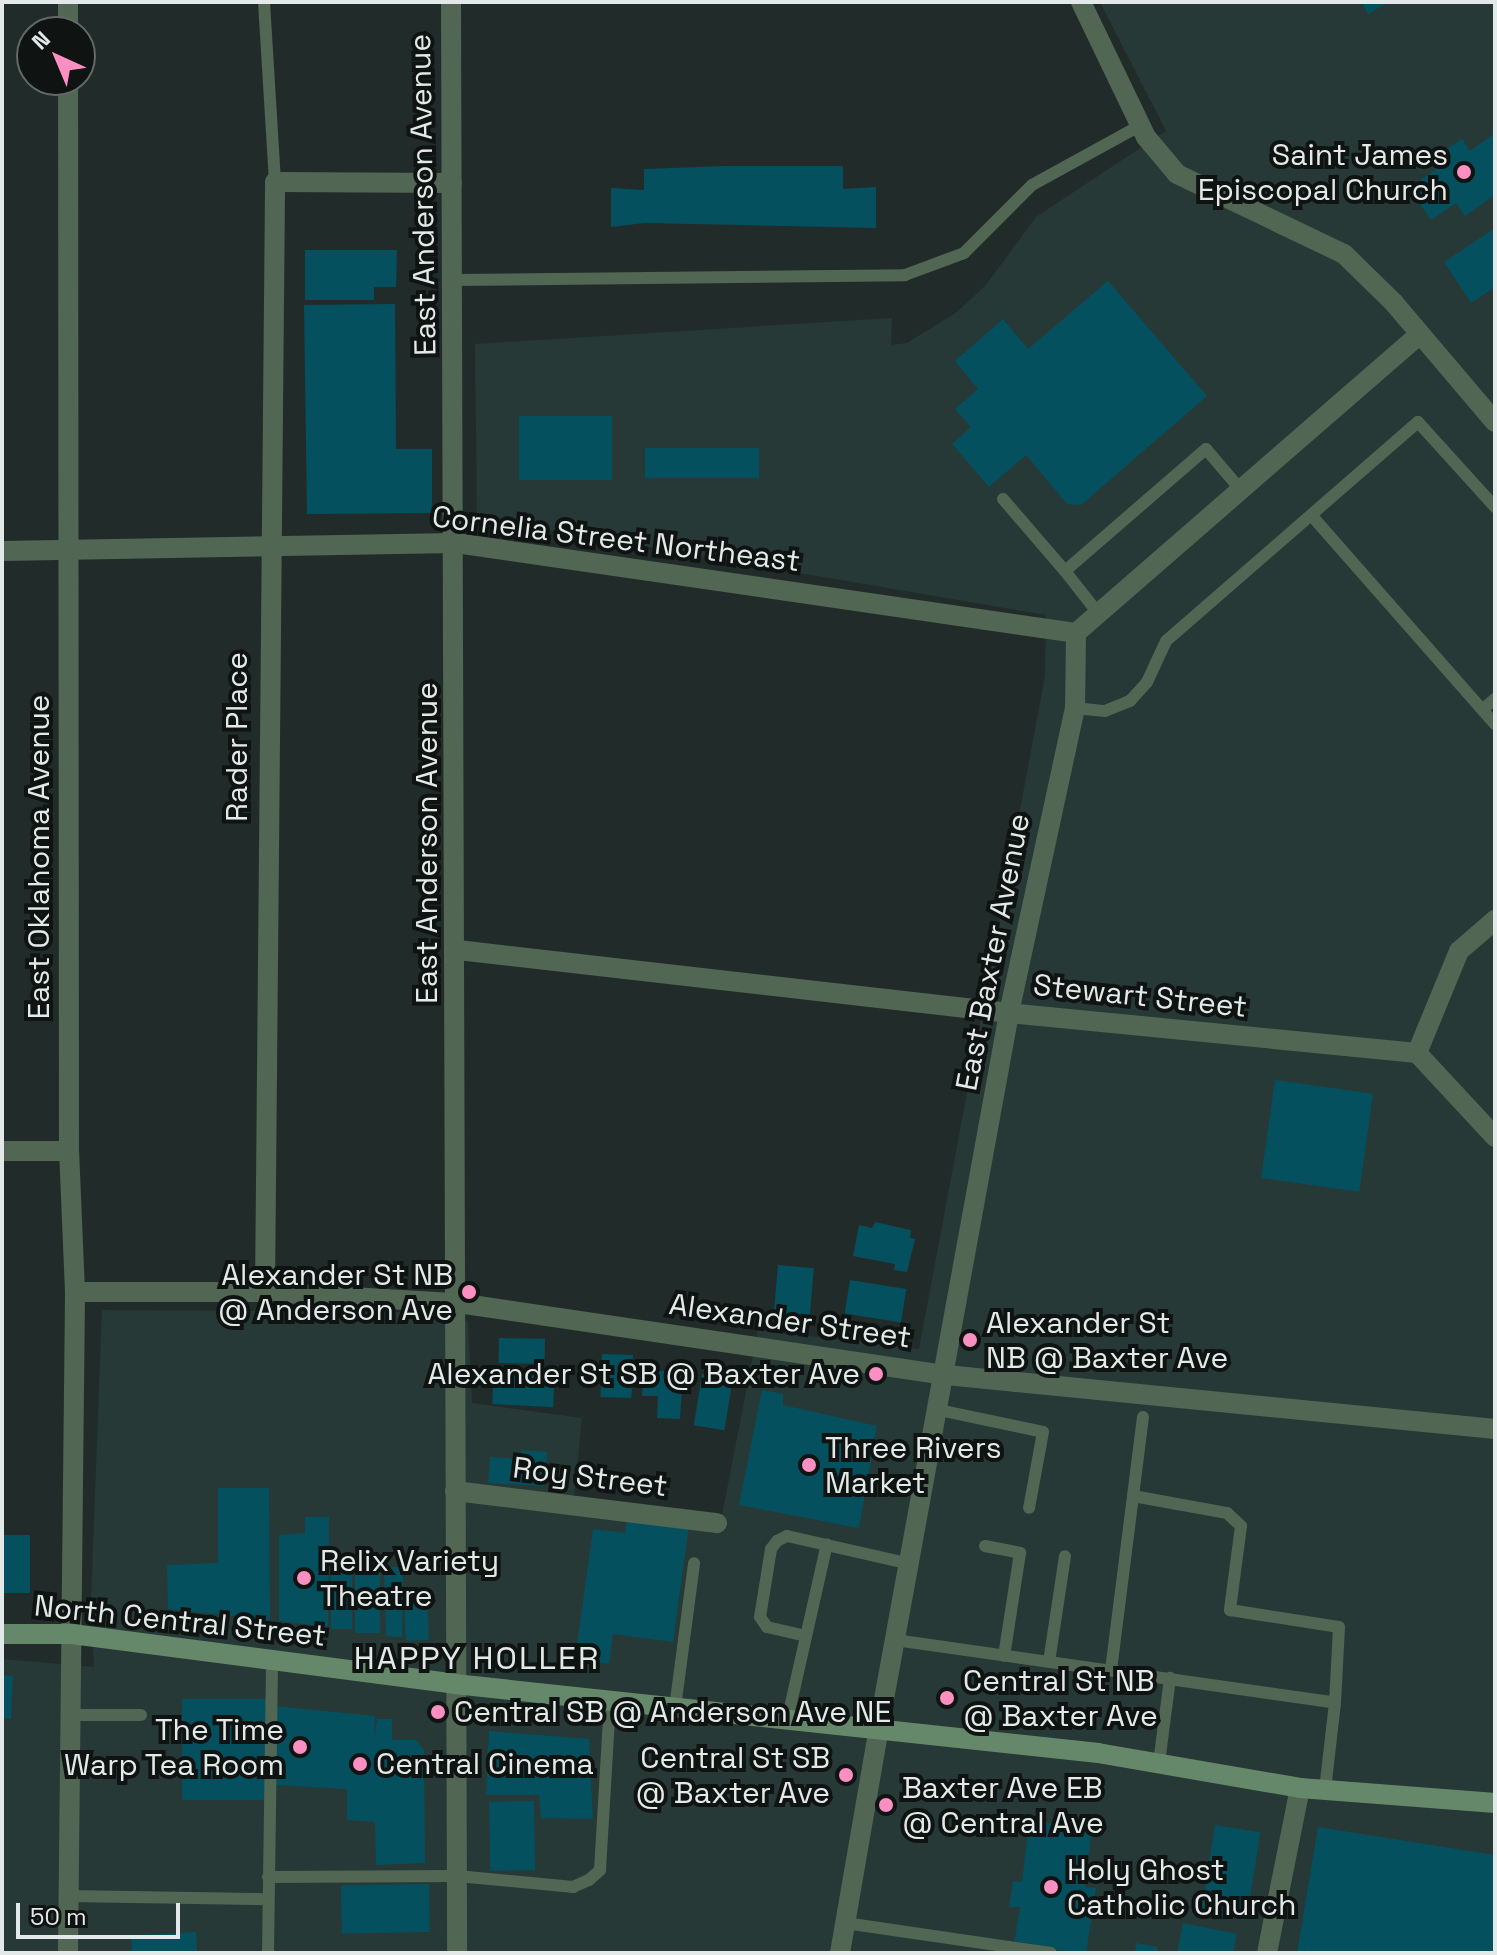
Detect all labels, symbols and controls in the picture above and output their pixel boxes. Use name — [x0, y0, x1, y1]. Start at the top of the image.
north arrow — [16, 16, 96, 96]
text: N — [26, 25, 56, 55]
street label: East Anderson Avenue — [402, 33, 444, 357]
place label: Saint James Episcopal Church — [1198, 137, 1448, 208]
marker: Saint James Episcopal Church — [1455, 163, 1473, 181]
street label: Cornelia Street Northeast — [430, 499, 802, 579]
street label: Rader Place — [219, 652, 255, 822]
street label: East Anderson Avenue — [409, 682, 445, 1004]
street label: East Oklahoma Avenue — [21, 694, 57, 1020]
street label: East Baxter Avenue — [948, 810, 1038, 1094]
street label: Stewart Street — [1031, 967, 1249, 1025]
place label: Alexander St NB @ Anderson Ave — [217, 1257, 453, 1328]
marker: Alexander St NB @ Anderson Ave — [460, 1283, 478, 1301]
street label: Alexander Street — [667, 1286, 913, 1356]
place label: Alexander St NB @ Baxter Ave — [986, 1305, 1229, 1376]
marker: Alexander St NB @ Baxter Ave — [961, 1331, 979, 1349]
place label: Alexander St SB @ Baxter Ave — [427, 1356, 860, 1392]
marker: Alexander St SB @ Baxter Ave — [867, 1365, 885, 1383]
place label: Three Rivers Market — [825, 1430, 1001, 1500]
street label: Roy Street — [511, 1450, 669, 1504]
marker: Three Rivers Market — [800, 1456, 818, 1474]
place label: Relix Variety Theatre — [320, 1543, 500, 1614]
marker: Relix Variety Theatre — [295, 1569, 313, 1587]
street label: North Central Street — [32, 1588, 328, 1654]
district label: HAPPY HOLLER — [354, 1639, 600, 1677]
place label: Central St NB @ Baxter Ave — [963, 1663, 1158, 1734]
marker: Central St NB @ Baxter Ave — [938, 1689, 956, 1707]
place label: Central SB @ Anderson Ave NE — [454, 1694, 892, 1730]
marker: Central SB @ Anderson Ave NE — [429, 1703, 447, 1721]
place label: The Time Warp Tea Room — [63, 1712, 284, 1782]
marker: The Time Warp Tea Room — [291, 1738, 309, 1756]
place label: Central St SB @ Baxter Ave — [635, 1740, 830, 1810]
place label: Central Cinema — [376, 1746, 594, 1782]
marker: Central Cinema — [351, 1755, 369, 1773]
marker: Central St SB @ Baxter Ave — [837, 1766, 855, 1784]
place label: Baxter Ave EB @ Central Ave — [902, 1770, 1104, 1840]
marker: Baxter Ave EB @ Central Ave — [877, 1796, 895, 1814]
place label: Holy Ghost Catholic Church — [1067, 1852, 1297, 1922]
marker: Holy Ghost Catholic Church — [1042, 1878, 1060, 1896]
scale bar — [20, 1887, 184, 1937]
text: 50 m — [30, 1901, 87, 1932]

